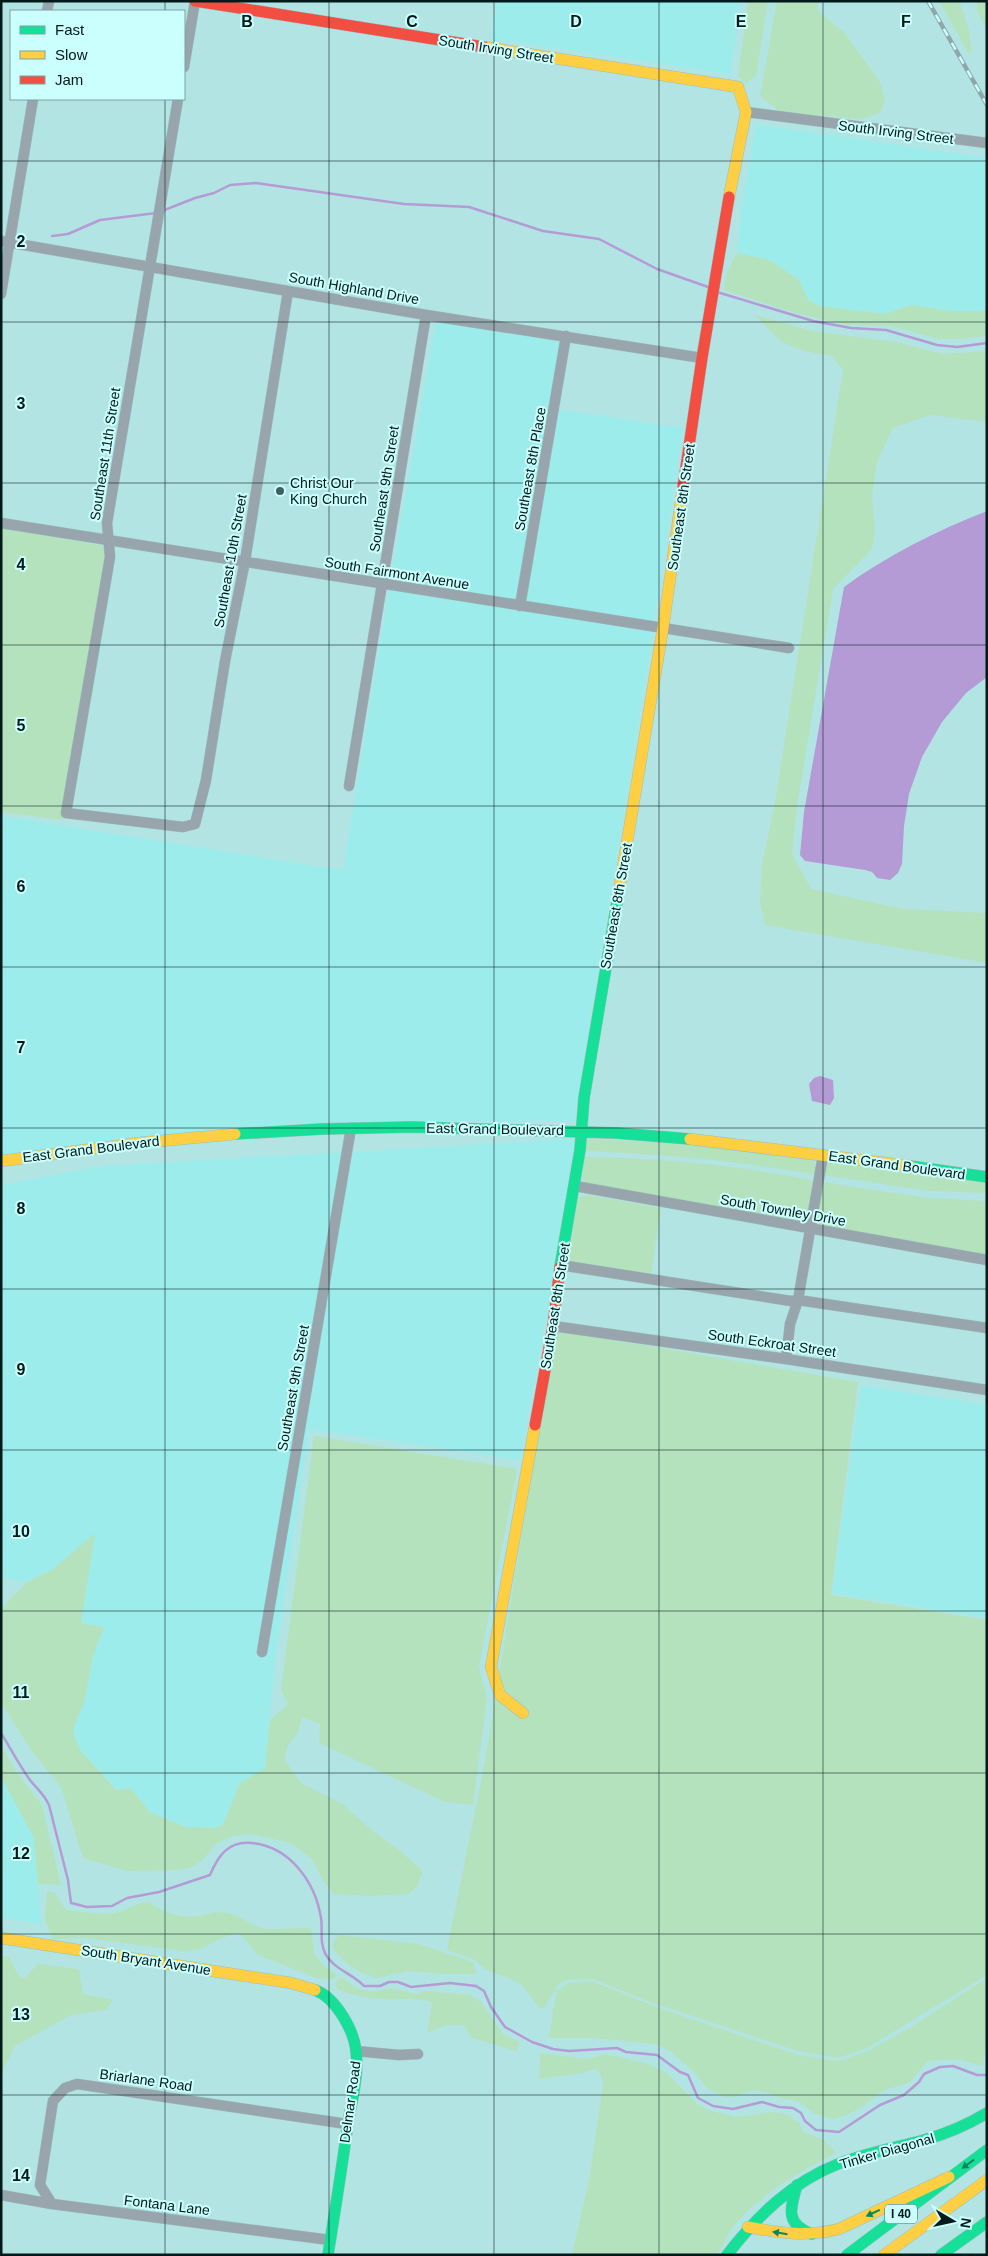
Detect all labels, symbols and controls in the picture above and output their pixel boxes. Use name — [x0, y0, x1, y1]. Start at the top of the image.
legend — [10, 10, 185, 100]
text: B — [241, 13, 253, 30]
text: C — [406, 13, 418, 30]
text: D — [570, 13, 582, 30]
text: E — [736, 13, 747, 30]
text: F — [901, 13, 911, 30]
text: Fast — [55, 21, 85, 38]
street label: South Irving Street — [437, 32, 555, 66]
text: Slow — [55, 46, 88, 63]
text: Jam — [55, 71, 83, 88]
street label: South Irving Street — [837, 117, 955, 147]
text: 2 — [17, 233, 26, 250]
street label: South Highland Drive — [287, 269, 421, 307]
street label: Southeast 11th Street — [87, 386, 123, 522]
text: 3 — [17, 395, 26, 412]
street label: Southeast 8th Place — [511, 406, 549, 532]
street label: Southeast 9th Street — [366, 425, 402, 553]
street label: Southeast 8th Street — [664, 443, 698, 571]
place label: Christ Our King Church — [290, 475, 367, 507]
marker: Christ Our King Church — [274, 485, 286, 497]
street label: Southeast 10th Street — [210, 493, 250, 629]
street label: South Fairmont Avenue — [324, 554, 471, 592]
text: 4 — [17, 556, 26, 573]
text: 5 — [17, 717, 26, 734]
street label: Southeast 8th Street — [597, 842, 635, 970]
text: 6 — [17, 878, 26, 895]
text: 7 — [17, 1039, 26, 1056]
street label: East Grand Boulevard — [426, 1120, 564, 1138]
street label: East Grand Boulevard — [22, 1133, 160, 1165]
street label: East Grand Boulevard — [828, 1147, 966, 1183]
street label: South Townley Drive — [719, 1191, 847, 1229]
text: 8 — [17, 1200, 26, 1217]
street label: Southeast 8th Street — [537, 1242, 573, 1370]
street label: Southeast 9th Street — [274, 1324, 312, 1452]
street label: South Eckroat Street — [707, 1326, 837, 1360]
text: 9 — [17, 1361, 26, 1378]
text: 10 — [12, 1523, 30, 1540]
text: 11 — [13, 1684, 30, 1701]
text: 12 — [12, 1845, 30, 1862]
street label: South Bryant Avenue — [80, 1942, 212, 1978]
text: 13 — [12, 2006, 30, 2023]
street label: Delmar Road — [336, 2060, 364, 2144]
street label: Briarlane Road — [99, 2066, 193, 2094]
street label: Tinker Diagonal — [838, 2130, 936, 2172]
one-way arrow — [961, 2159, 975, 2169]
text: 14 — [12, 2167, 30, 2184]
street label: Fontana Lane — [123, 2192, 211, 2218]
north arrow — [928, 2196, 978, 2246]
road number: I 40 — [885, 2204, 917, 2224]
one-way arrow — [866, 2209, 880, 2217]
text: N — [957, 2217, 975, 2229]
one-way arrow — [772, 2228, 788, 2236]

